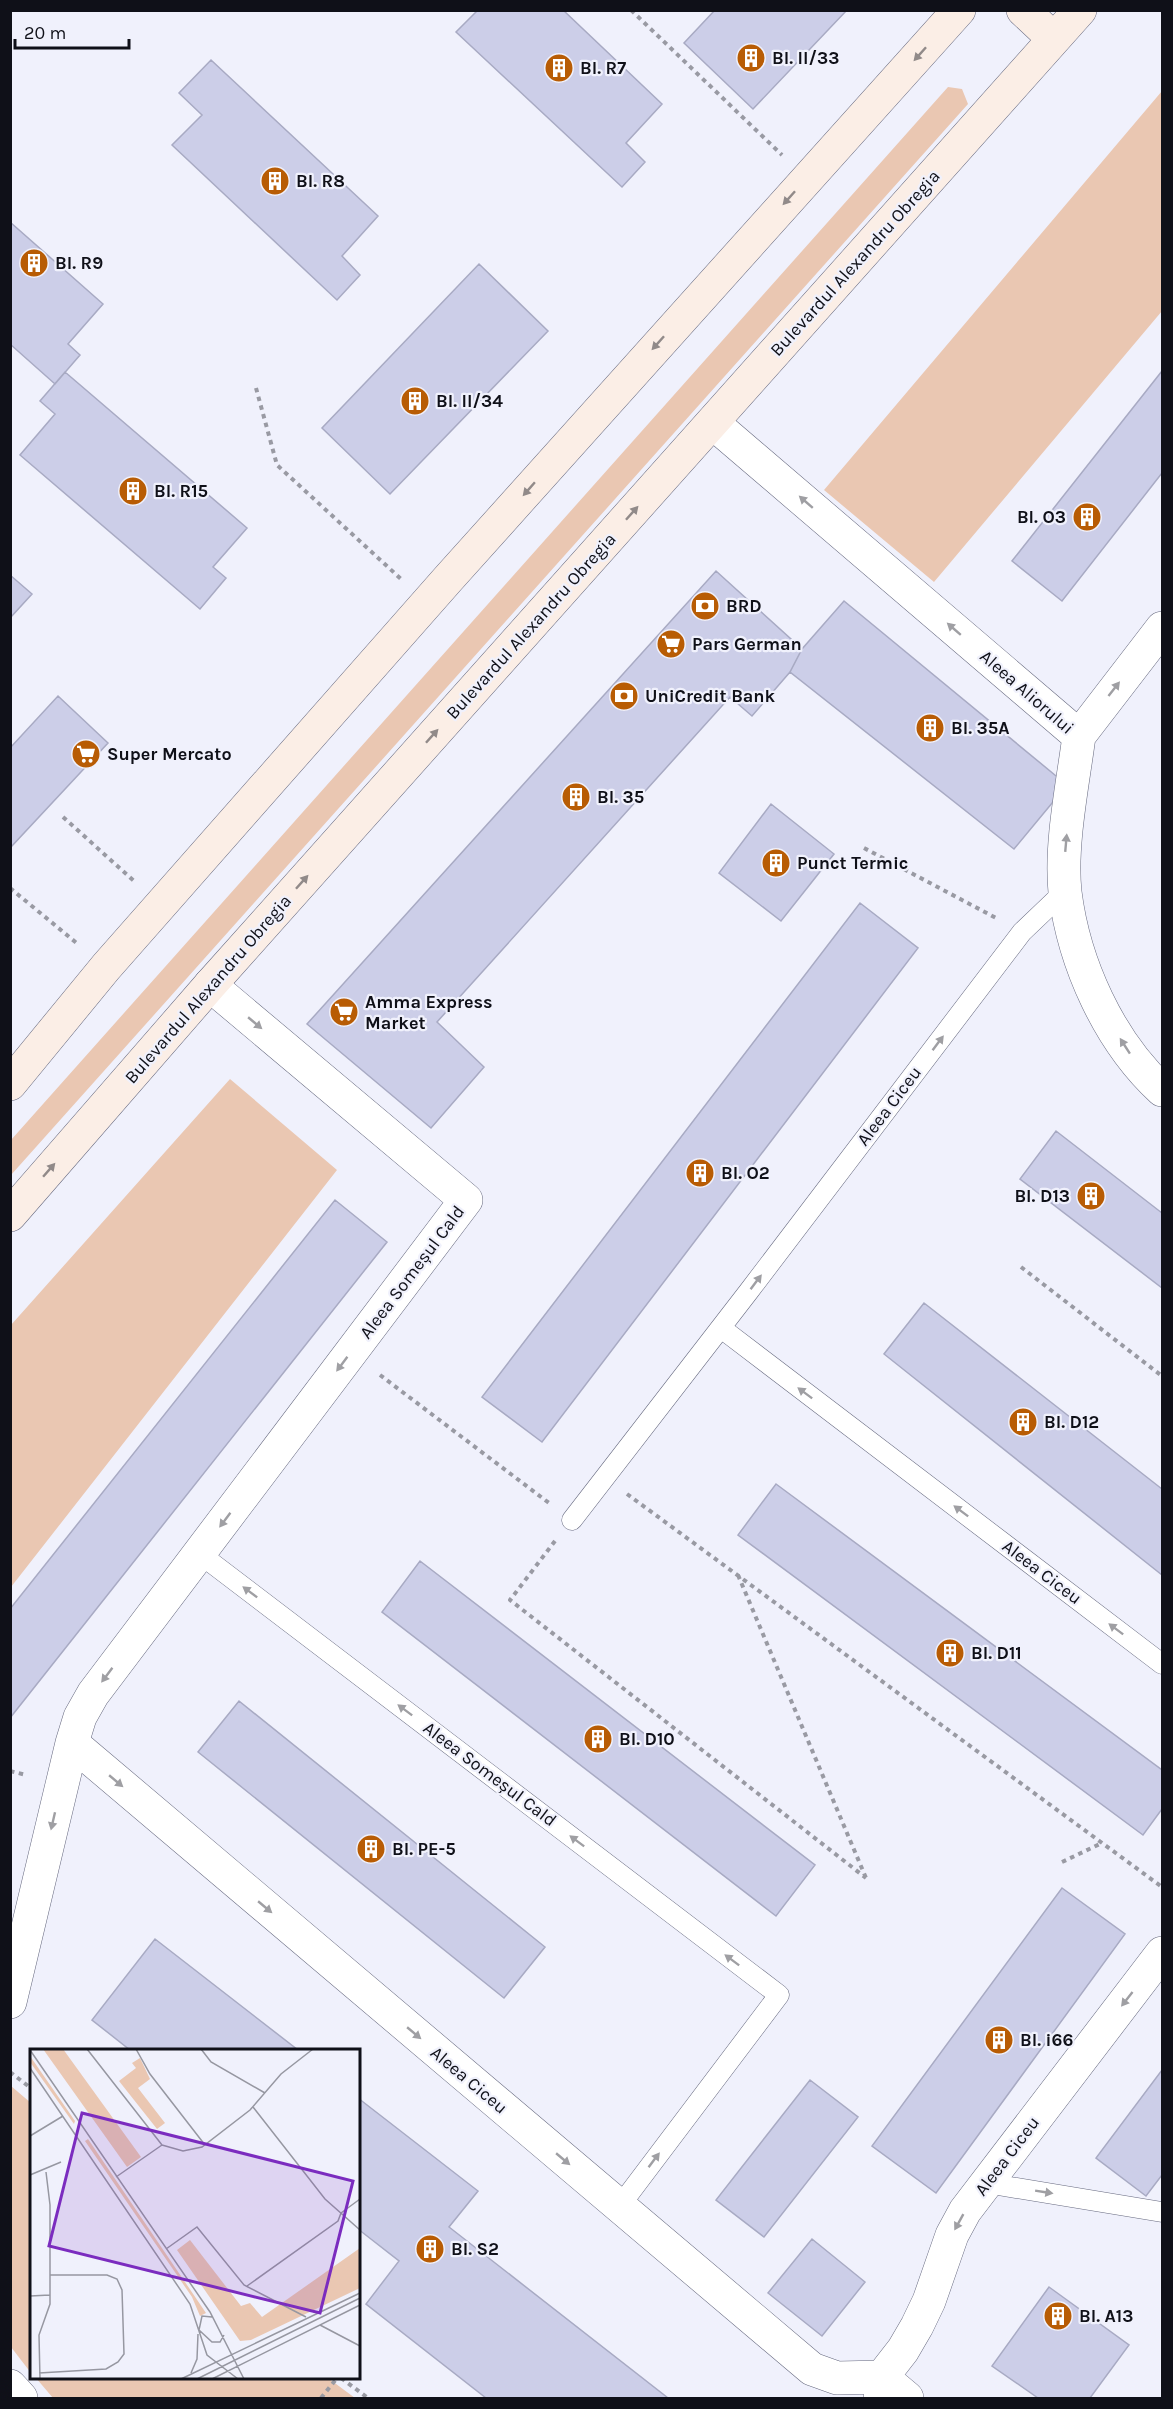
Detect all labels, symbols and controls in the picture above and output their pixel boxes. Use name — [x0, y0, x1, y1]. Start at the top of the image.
scale bar — [15, 12, 129, 50]
text: 20 m — [24, 22, 66, 44]
building icon: Bl. II/33 — [735, 42, 767, 74]
one-way arrow — [914, 46, 927, 61]
place label: Bl. II/33 — [772, 47, 839, 69]
building icon: Bl. R7 — [543, 52, 575, 84]
place label: Bl. R7 — [580, 57, 626, 79]
building icon: Bl. R8 — [259, 165, 291, 197]
street label: Bulevardul Alexandru Obregia — [765, 165, 945, 361]
place label: Bl. R8 — [296, 170, 345, 192]
one-way arrow — [783, 190, 796, 205]
building icon: Bl. R9 — [18, 247, 50, 279]
place label: Bl. R9 — [55, 252, 103, 274]
one-way arrow — [652, 335, 665, 350]
building icon: Bl. II/34 — [399, 385, 431, 417]
place label: Bl. II/34 — [436, 390, 503, 412]
building icon: Bl. R15 — [117, 475, 149, 507]
place label: Bl. R15 — [154, 480, 208, 502]
one-way arrow — [522, 481, 536, 496]
one-way arrow — [798, 496, 814, 509]
building icon: Bl. O3 — [1071, 501, 1103, 533]
one-way arrow — [625, 506, 638, 521]
place label: Bl. O3 — [1017, 506, 1066, 528]
street label: Bulevardul Alexandru Obregia — [441, 528, 621, 724]
bank icon: BRD — [689, 590, 721, 622]
place label: BRD — [726, 595, 762, 617]
one-way arrow — [946, 623, 962, 636]
supermarket icon: Pars German — [655, 628, 687, 660]
place label: Pars German — [692, 633, 802, 655]
street label: Aleea Aliorului — [976, 645, 1078, 739]
bank icon: UniCredit Bank — [608, 680, 640, 712]
one-way arrow — [1108, 682, 1120, 697]
place label: UniCredit Bank — [645, 685, 776, 707]
building icon: Bl. 35A — [914, 712, 946, 744]
place label: Bl. 35A — [951, 717, 1010, 739]
one-way arrow — [425, 729, 438, 744]
supermarket icon: Super Mercato — [70, 738, 102, 770]
place label: Super Mercato — [107, 743, 232, 765]
building icon: Bl. 35 — [560, 781, 592, 813]
place label: Bl. 35 — [597, 786, 644, 808]
one-way arrow — [1061, 833, 1071, 852]
building icon: Punct Termic — [760, 847, 792, 879]
place label: Punct Termic — [797, 852, 908, 874]
one-way arrow — [295, 875, 308, 890]
street label: Bulevardul Alexandru Obregia — [120, 890, 296, 1088]
place label: Amma Express Market — [365, 991, 493, 1034]
supermarket icon: Amma Express Market — [328, 996, 360, 1028]
one-way arrow — [247, 1016, 263, 1029]
one-way arrow — [931, 1035, 943, 1050]
one-way arrow — [1119, 1038, 1130, 1054]
street label: Aleea Ciceu — [852, 1062, 926, 1150]
building icon: Bl. O2 — [684, 1157, 716, 1189]
place label: Bl. O2 — [721, 1162, 770, 1184]
one-way arrow — [42, 1163, 55, 1178]
building icon: Bl. D13 — [1075, 1180, 1107, 1212]
place label: Bl. D13 — [1014, 1185, 1070, 1207]
street label: Aleea Someșul Cald — [355, 1201, 469, 1343]
one-way arrow — [750, 1274, 763, 1290]
one-way arrow — [336, 1356, 349, 1372]
one-way arrow — [798, 1387, 814, 1399]
building icon: Bl. D12 — [1007, 1406, 1039, 1438]
place label: Bl. D12 — [1044, 1411, 1099, 1433]
one-way arrow — [953, 1505, 968, 1517]
one-way arrow — [220, 1513, 232, 1528]
street label: Aleea Ciceu — [998, 1535, 1086, 1609]
one-way arrow — [243, 1586, 259, 1598]
one-way arrow — [1108, 1622, 1124, 1635]
building icon: Bl. D11 — [934, 1637, 966, 1669]
place label: Bl. D11 — [971, 1642, 1022, 1664]
one-way arrow — [101, 1667, 114, 1683]
one-way arrow — [398, 1705, 413, 1717]
street label: Aleea Someșul Cald — [419, 1717, 561, 1831]
building icon: Bl. D10 — [582, 1723, 614, 1755]
place label: Bl. D10 — [619, 1728, 675, 1750]
one-way arrow — [108, 1774, 123, 1787]
one-way arrow — [48, 1812, 58, 1830]
building icon: Bl. PE-5 — [355, 1833, 387, 1865]
one-way arrow — [570, 1836, 585, 1848]
place label: Bl. PE-5 — [392, 1838, 456, 1860]
one-way arrow — [257, 1900, 272, 1913]
one-way arrow — [725, 1954, 740, 1966]
one-way arrow — [1120, 1991, 1133, 2007]
building icon: Bl. i66 — [983, 2024, 1015, 2056]
one-way arrow — [406, 2026, 421, 2039]
place label: Bl. i66 — [1020, 2029, 1073, 2051]
street label: Aleea Ciceu — [426, 2041, 512, 2119]
inset map — [30, 2049, 360, 2379]
street label: Aleea Ciceu — [970, 2112, 1044, 2200]
one-way arrow — [555, 2152, 570, 2165]
one-way arrow — [648, 2153, 660, 2168]
one-way arrow — [1034, 2188, 1053, 2197]
one-way arrow — [954, 2214, 964, 2231]
building icon: Bl. S2 — [414, 2233, 446, 2265]
place label: Bl. S2 — [451, 2238, 499, 2260]
building icon: Bl. A13 — [1042, 2300, 1074, 2332]
place label: Bl. A13 — [1079, 2305, 1133, 2327]

